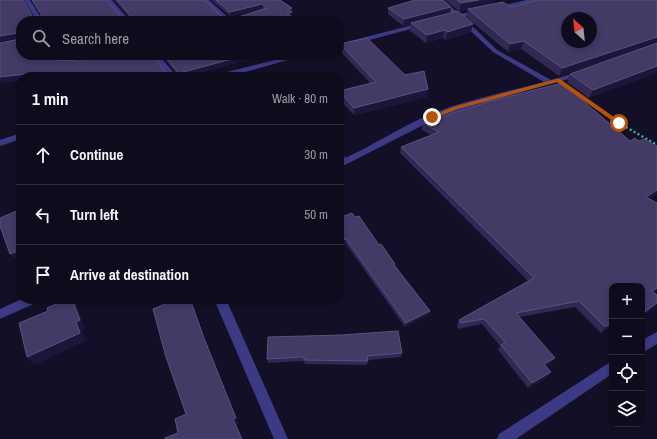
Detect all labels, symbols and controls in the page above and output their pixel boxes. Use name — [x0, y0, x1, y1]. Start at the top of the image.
north arrow — [561, 12, 597, 48]
search box — [16, 16, 344, 60]
icon: search — [30, 27, 52, 49]
text: Search here — [62, 28, 129, 49]
text: 1 min — [32, 87, 68, 110]
text: Walk · 80 m — [272, 90, 328, 107]
route end — [423, 108, 441, 126]
route start — [610, 114, 628, 132]
icon: ahead — [32, 144, 54, 166]
text: Continue — [70, 144, 123, 165]
text: 30 m — [304, 146, 328, 163]
icon: left — [32, 204, 54, 226]
text: Turn left — [70, 204, 118, 225]
text: 50 m — [304, 206, 328, 223]
icon: arrive — [32, 264, 54, 286]
text: Arrive at destination — [70, 264, 189, 285]
map controls — [609, 283, 645, 427]
button: + — [609, 283, 645, 319]
button: − — [609, 319, 645, 355]
button: locate — [609, 355, 645, 391]
button: layers — [609, 391, 645, 427]

